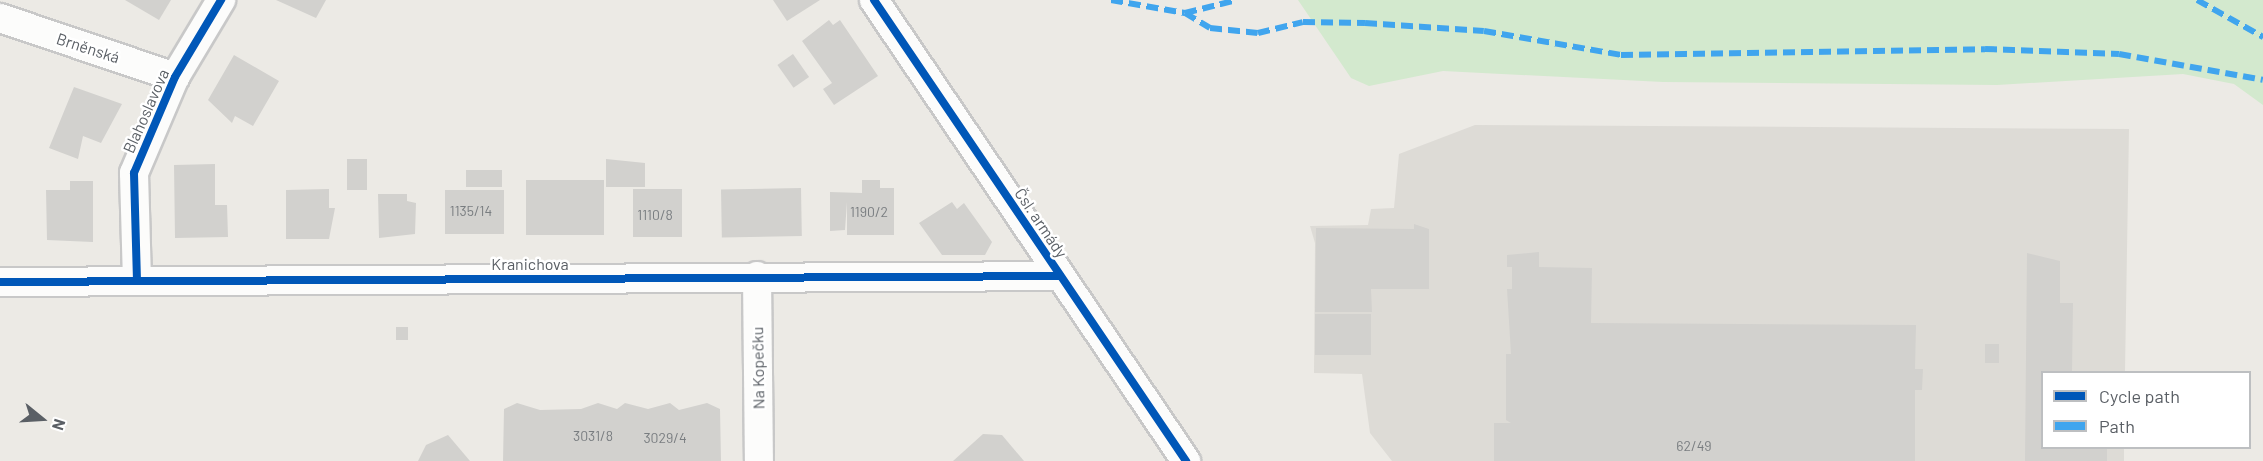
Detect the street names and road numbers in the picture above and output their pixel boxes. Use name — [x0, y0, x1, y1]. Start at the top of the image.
street label: Brněnská — [54, 29, 122, 67]
street label: Blahoslavova — [119, 66, 173, 156]
street label: Čsl. armády — [1011, 184, 1071, 262]
street label: Kranichova — [491, 254, 569, 274]
street label: Na Kopečku — [748, 327, 768, 409]

